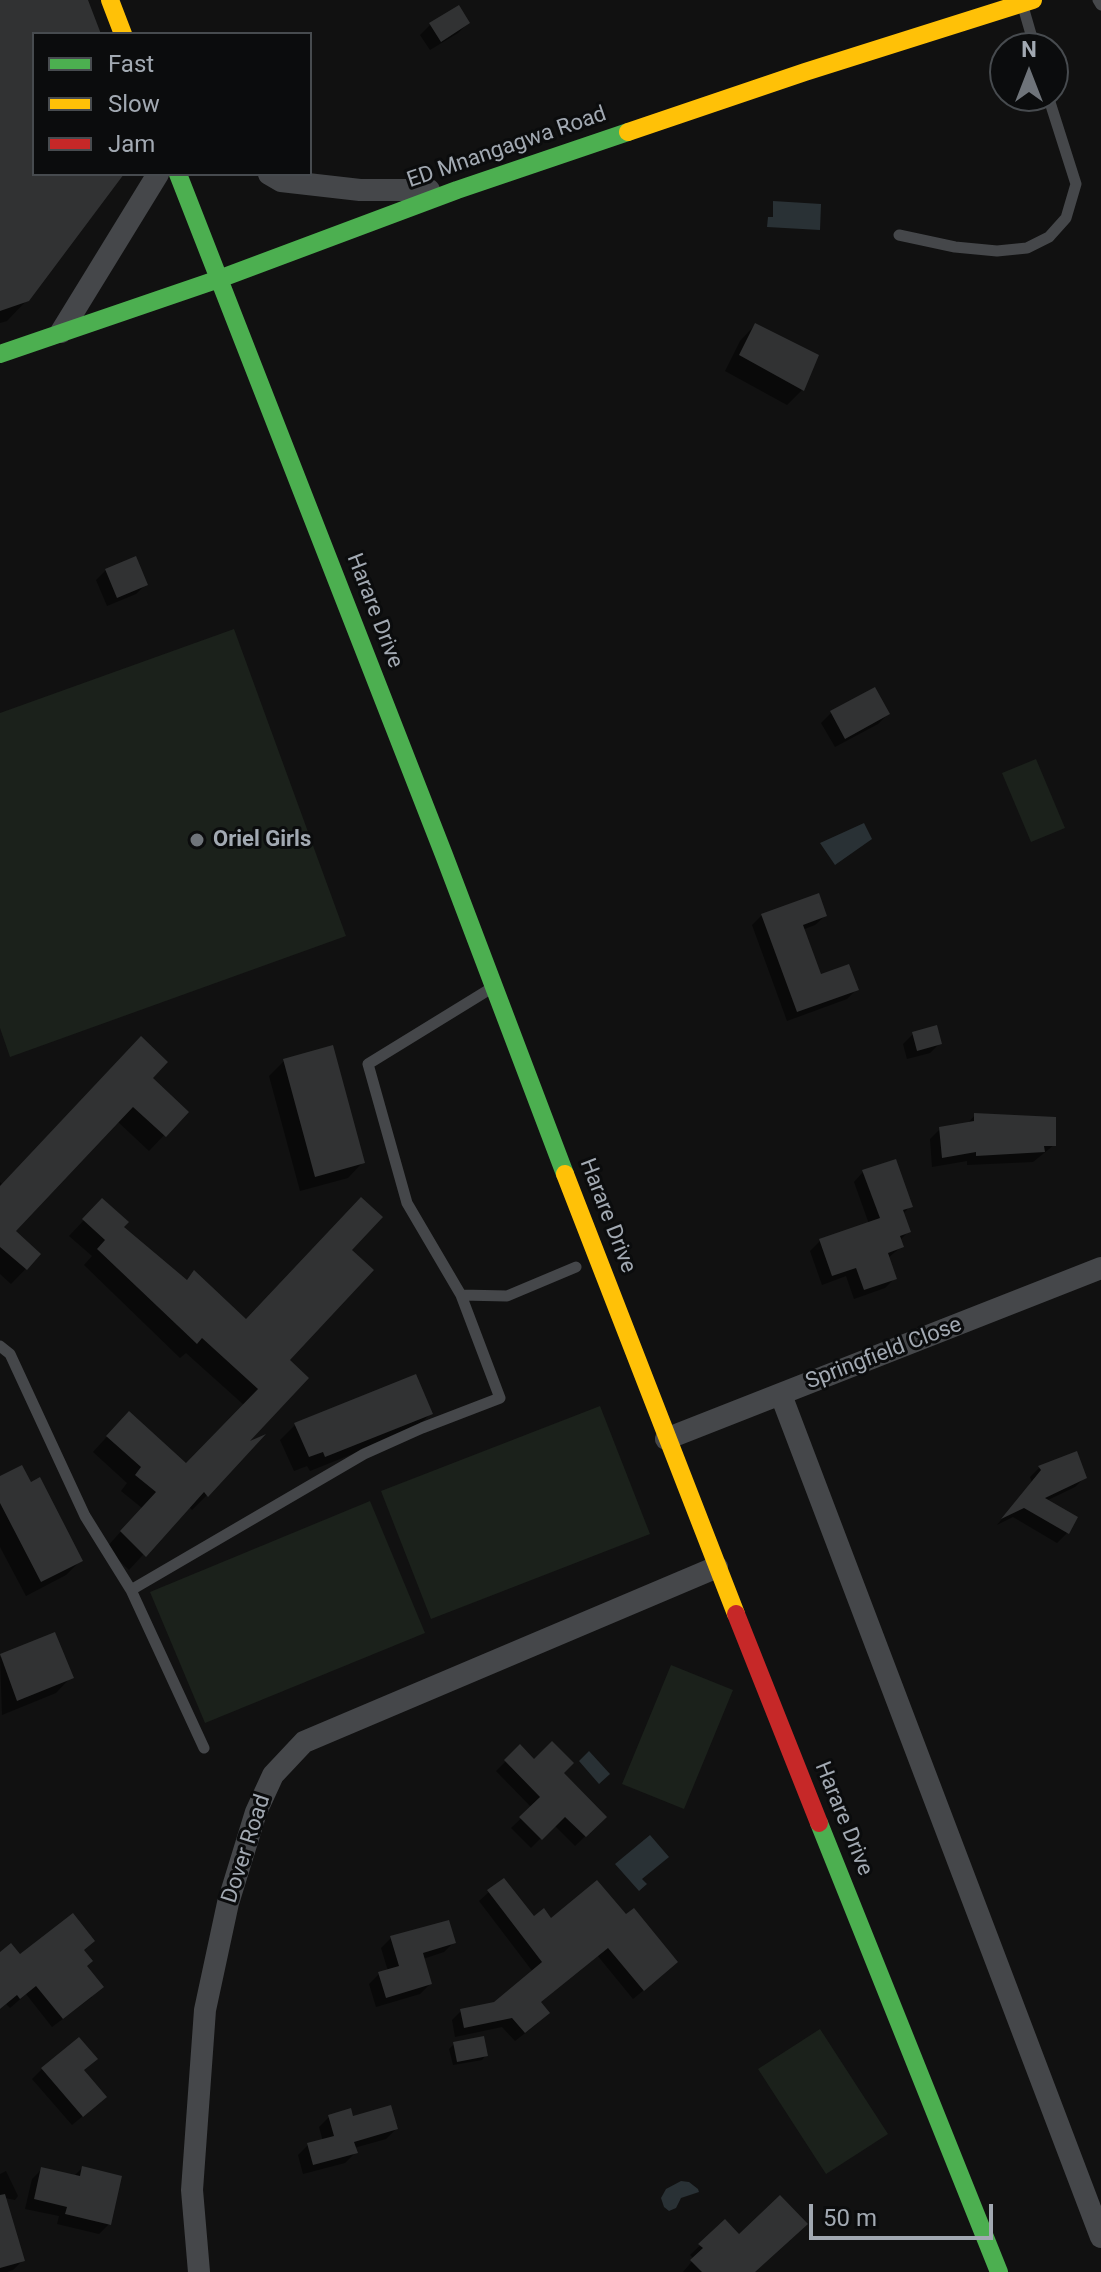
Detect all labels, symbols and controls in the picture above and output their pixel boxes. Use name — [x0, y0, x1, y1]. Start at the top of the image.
legend — [32, 32, 312, 176]
north arrow — [989, 32, 1069, 112]
text: N — [1021, 37, 1037, 62]
text: Fast — [108, 50, 154, 78]
text: Slow — [108, 90, 160, 118]
street label: ED Mnangagwa Road — [404, 102, 610, 194]
text: Jam — [108, 130, 155, 158]
street label: Harare Drive — [340, 550, 408, 672]
place label: Oriel Girls — [213, 827, 311, 853]
marker: Oriel Girls — [188, 831, 206, 849]
street label: Harare Drive — [573, 1155, 641, 1277]
street label: Springfield Close — [802, 1312, 966, 1396]
street label: Harare Drive — [808, 1758, 878, 1880]
street label: Dover Road — [217, 1791, 277, 1907]
scale bar — [813, 2188, 997, 2238]
text: 50 m — [823, 2204, 877, 2232]

